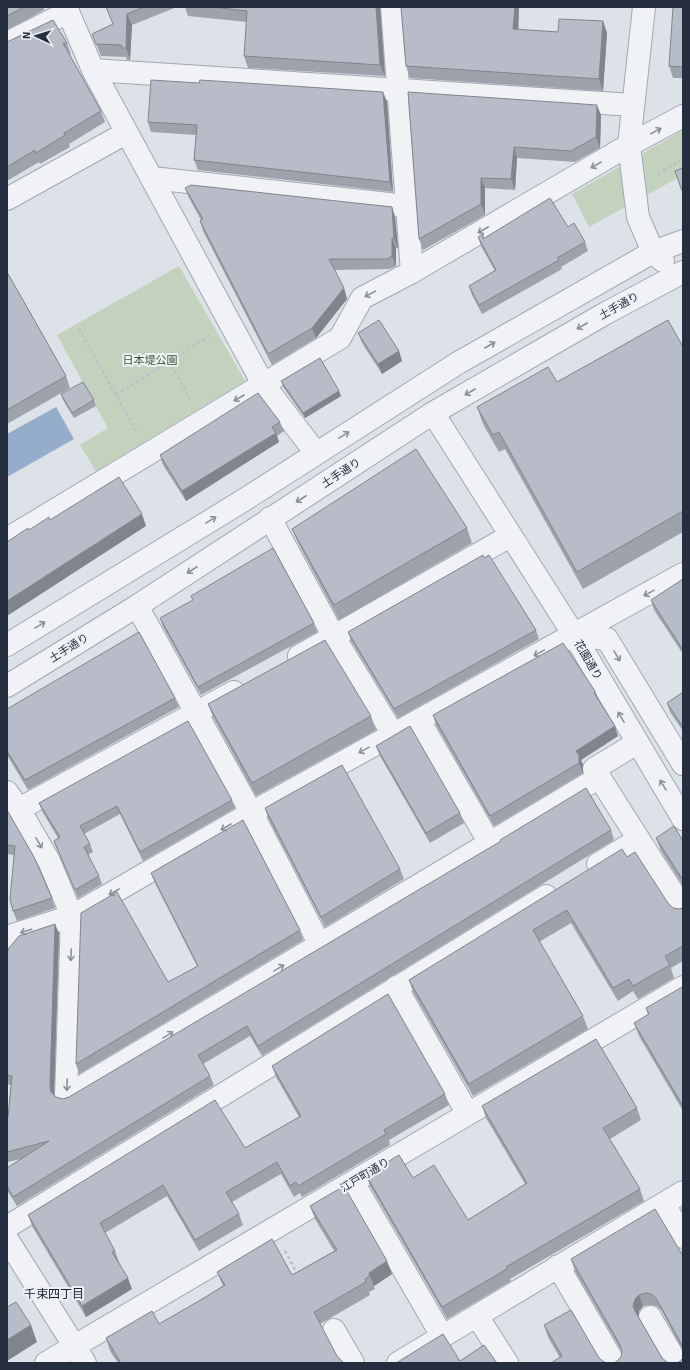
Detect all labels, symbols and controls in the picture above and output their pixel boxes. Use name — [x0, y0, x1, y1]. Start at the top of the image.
north arrow — [16, 16, 56, 56]
text: N — [19, 31, 34, 40]
one-way arrow — [650, 126, 662, 134]
one-way arrow — [590, 161, 602, 169]
one-way arrow — [477, 227, 489, 235]
street label: 土手通り — [596, 289, 642, 323]
one-way arrow — [364, 291, 376, 298]
one-way arrow — [577, 323, 589, 331]
one-way arrow — [484, 340, 496, 348]
park label: 日本堤公園 — [123, 353, 178, 368]
one-way arrow — [464, 388, 476, 396]
one-way arrow — [233, 395, 245, 403]
one-way arrow — [338, 431, 350, 439]
street label: 土手通り — [318, 455, 364, 491]
one-way arrow — [295, 495, 307, 503]
one-way arrow — [205, 516, 217, 524]
one-way arrow — [186, 566, 198, 574]
one-way arrow — [643, 590, 655, 598]
one-way arrow — [34, 620, 46, 628]
street label: 土手通り — [46, 630, 92, 666]
street label: 花園通り — [571, 637, 605, 683]
one-way arrow — [533, 650, 545, 658]
one-way arrow — [613, 650, 621, 661]
one-way arrow — [617, 711, 625, 723]
one-way arrow — [358, 747, 370, 755]
one-way arrow — [658, 780, 667, 791]
one-way arrow — [220, 824, 232, 832]
one-way arrow — [35, 837, 43, 849]
one-way arrow — [108, 889, 120, 897]
one-way arrow — [20, 928, 33, 935]
one-way arrow — [67, 948, 75, 961]
one-way arrow — [273, 964, 284, 972]
one-way arrow — [162, 1031, 173, 1039]
one-way arrow — [63, 1078, 70, 1091]
street label: 江戸町通り — [338, 1154, 392, 1196]
district label: 千束四丁目 — [24, 1286, 84, 1303]

